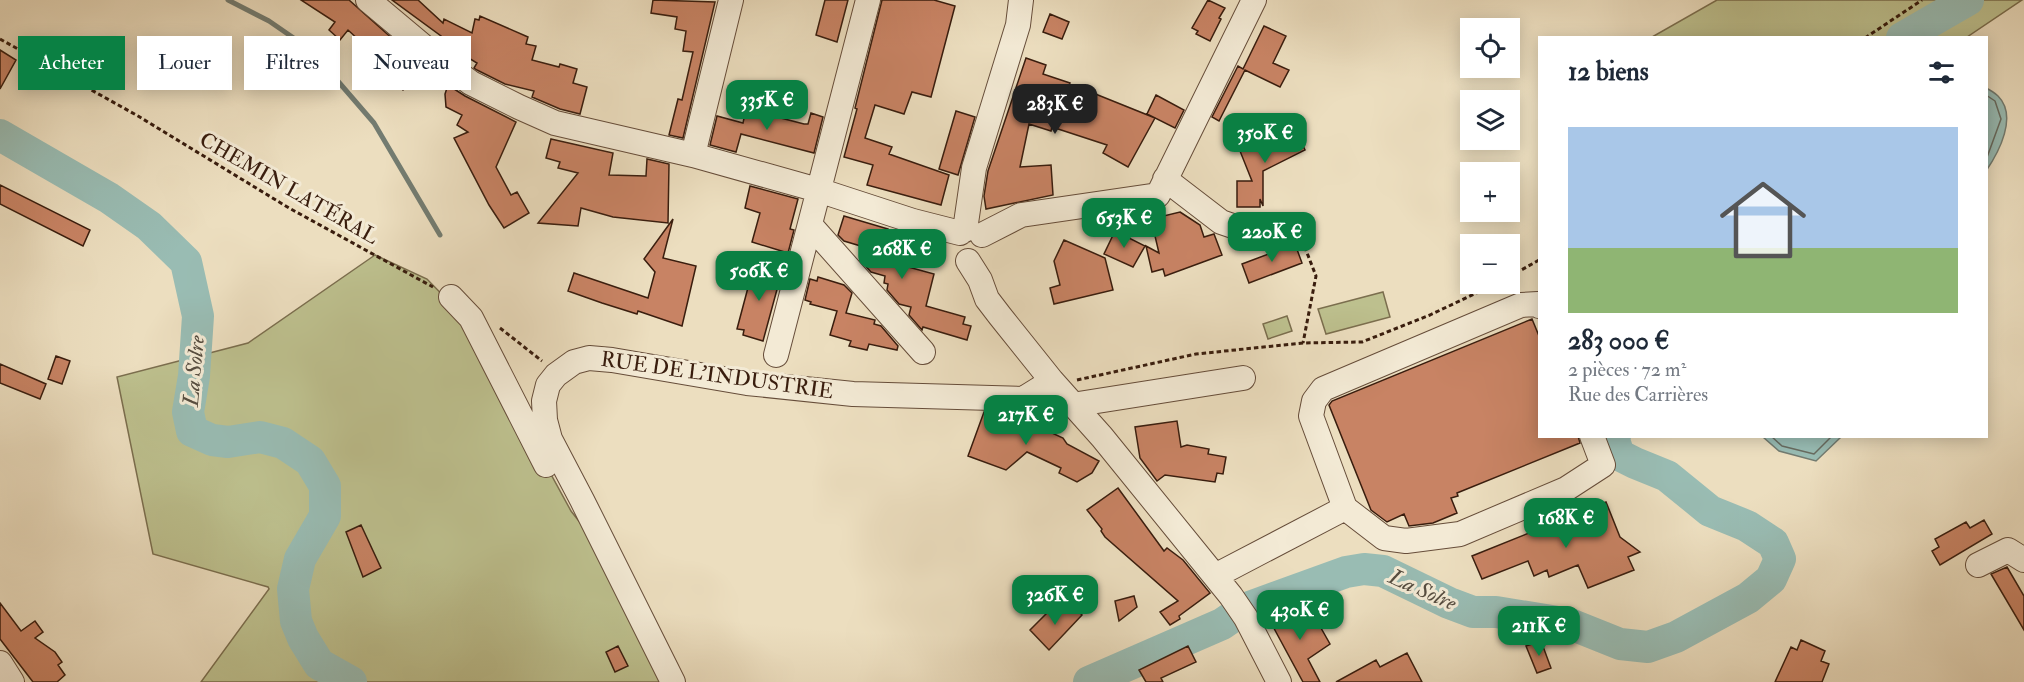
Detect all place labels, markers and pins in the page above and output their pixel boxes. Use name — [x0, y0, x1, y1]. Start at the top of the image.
pin: 335K € — [718, 80, 816, 131]
pin: 283K € — [1006, 84, 1104, 135]
pin: 350K € — [1216, 113, 1314, 164]
pin: 653K € — [1075, 198, 1173, 249]
pin: 220K € — [1223, 212, 1321, 263]
pin: 268K € — [853, 229, 951, 280]
pin: 506K € — [710, 251, 808, 302]
pin: 217K € — [977, 395, 1075, 446]
pin: 168K € — [1517, 498, 1615, 549]
pin: 326K € — [1006, 575, 1104, 626]
pin: 430K € — [1251, 590, 1349, 641]
pin: 211K € — [1490, 606, 1588, 657]

